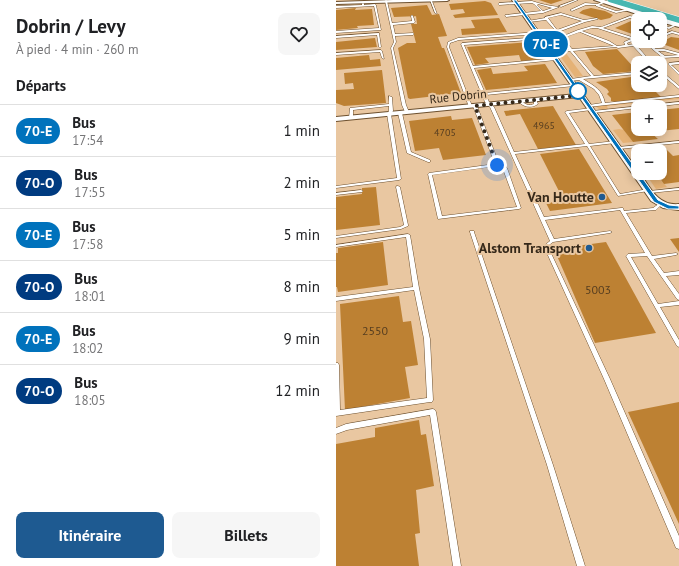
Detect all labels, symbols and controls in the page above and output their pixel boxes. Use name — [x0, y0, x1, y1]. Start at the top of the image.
map controls — [631, 12, 667, 180]
button: locate — [631, 12, 667, 48]
button: heart — [278, 13, 320, 55]
text: Dobrin / Levy — [16, 14, 126, 38]
line badge: 70-E — [518, 31, 574, 57]
text: 70-E — [532, 35, 560, 53]
text: À pied · 4 min · 260 m — [16, 41, 138, 58]
button: layers — [631, 56, 667, 92]
text: Départs — [16, 76, 66, 95]
unlabelled marker — [569, 82, 587, 100]
street label: Rue Dobrin — [429, 86, 487, 106]
button: + — [631, 100, 667, 136]
text: Bus — [72, 113, 96, 132]
house number: 4965 — [533, 119, 555, 132]
text: 1 min — [283, 121, 320, 140]
text: 70-E — [24, 122, 52, 140]
house number: 4705 — [434, 126, 456, 139]
text: 17:54 — [72, 132, 103, 149]
button: − — [631, 144, 667, 180]
your location — [487, 155, 507, 175]
text: Bus — [74, 165, 98, 184]
text: 2 min — [283, 173, 320, 192]
text: 70-O — [24, 174, 54, 192]
text: 17:55 — [74, 184, 105, 201]
place label: Van Houtte — [526, 188, 594, 206]
marker: Van Houtte — [597, 192, 607, 202]
text: Bus — [72, 217, 96, 236]
text: 5 min — [283, 225, 320, 244]
text: 70-E — [24, 226, 52, 244]
text: 17:58 — [72, 236, 103, 253]
place label: Alstom Transport — [479, 239, 581, 257]
marker: Alstom Transport — [584, 243, 594, 253]
text: Bus — [74, 269, 98, 288]
text: 8 min — [283, 277, 320, 296]
text: 70-O — [24, 278, 54, 296]
house number: 5003 — [585, 282, 611, 297]
text: 18:01 — [74, 288, 105, 305]
text: Bus — [72, 321, 96, 340]
house number: 2550 — [362, 323, 389, 338]
text: 9 min — [283, 329, 320, 348]
text: 70-E — [24, 330, 52, 348]
text: 18:02 — [72, 340, 103, 357]
text: Bus — [74, 373, 98, 392]
text: 12 min — [275, 381, 320, 400]
text: 70-O — [24, 382, 54, 400]
text: 18:05 — [74, 392, 105, 409]
button: Itinéraire — [16, 512, 164, 558]
button: Billets — [172, 512, 320, 558]

